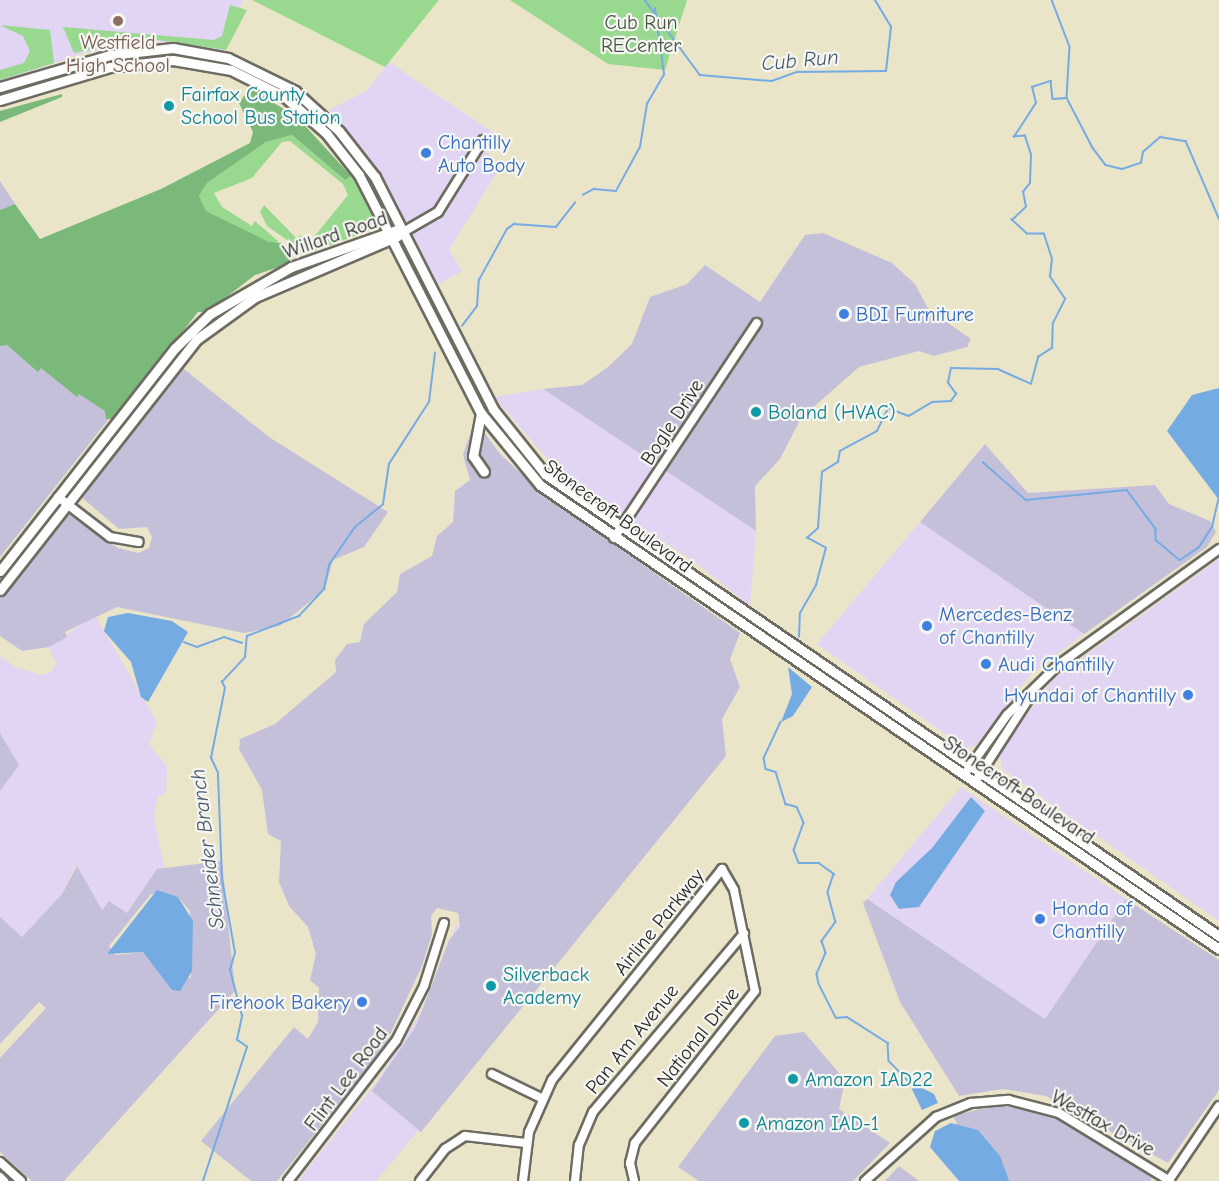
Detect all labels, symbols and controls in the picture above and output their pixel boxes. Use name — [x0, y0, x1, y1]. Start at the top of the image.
park label: Cub Run RECenter — [601, 10, 681, 57]
marker: Westfield High School — [111, 14, 125, 28]
place label: Westfield High School — [66, 30, 170, 77]
water label: Cub Run — [760, 44, 840, 76]
place label: Fairfax County School Bus Station — [181, 83, 341, 130]
marker: Fairfax County School Bus Station — [162, 99, 176, 113]
place label: Chantilly Auto Body — [438, 130, 525, 177]
marker: Chantilly Auto Body — [419, 146, 433, 160]
street label: Willard Road — [280, 206, 390, 264]
place label: BDI Furniture — [856, 302, 974, 326]
marker: BDI Furniture — [837, 307, 851, 321]
street label: Bogle Drive — [635, 374, 709, 470]
place label: Boland (HVAC) — [768, 400, 896, 424]
marker: Boland (HVAC) — [749, 405, 763, 419]
street label: Stonecroft Boulevard — [539, 454, 697, 578]
place label: Mercedes-Benz of Chantilly — [939, 602, 1072, 649]
marker: Mercedes-Benz of Chantilly — [920, 619, 934, 633]
place label: Audi Chantilly — [998, 652, 1114, 676]
marker: Audi Chantilly — [979, 657, 993, 671]
place label: Hyundai of Chantilly — [1004, 683, 1176, 707]
marker: Hyundai of Chantilly — [1181, 688, 1195, 702]
street label: Stonecroft Boulevard — [939, 730, 1099, 850]
water label: Schneider Branch — [185, 767, 229, 931]
street label: Airline Parkway — [609, 864, 709, 980]
place label: Honda of Chantilly — [1052, 896, 1132, 943]
marker: Honda of Chantilly — [1033, 912, 1047, 926]
place label: Silverback Academy — [503, 963, 589, 1010]
marker: Silverback Academy — [484, 979, 498, 993]
street label: Pan Am Avenue — [580, 979, 684, 1099]
street label: National Drive — [652, 982, 744, 1092]
place label: Firehook Bakery — [209, 990, 350, 1014]
marker: Firehook Bakery — [355, 995, 369, 1009]
street label: Flint Lee Road — [299, 1022, 393, 1136]
place label: Amazon IAD22 — [805, 1067, 933, 1091]
marker: Amazon IAD22 — [786, 1072, 800, 1086]
street label: Westfax Drive — [1047, 1085, 1159, 1161]
place label: Amazon IAD-1 — [756, 1111, 879, 1135]
marker: Amazon IAD-1 — [737, 1116, 751, 1130]

